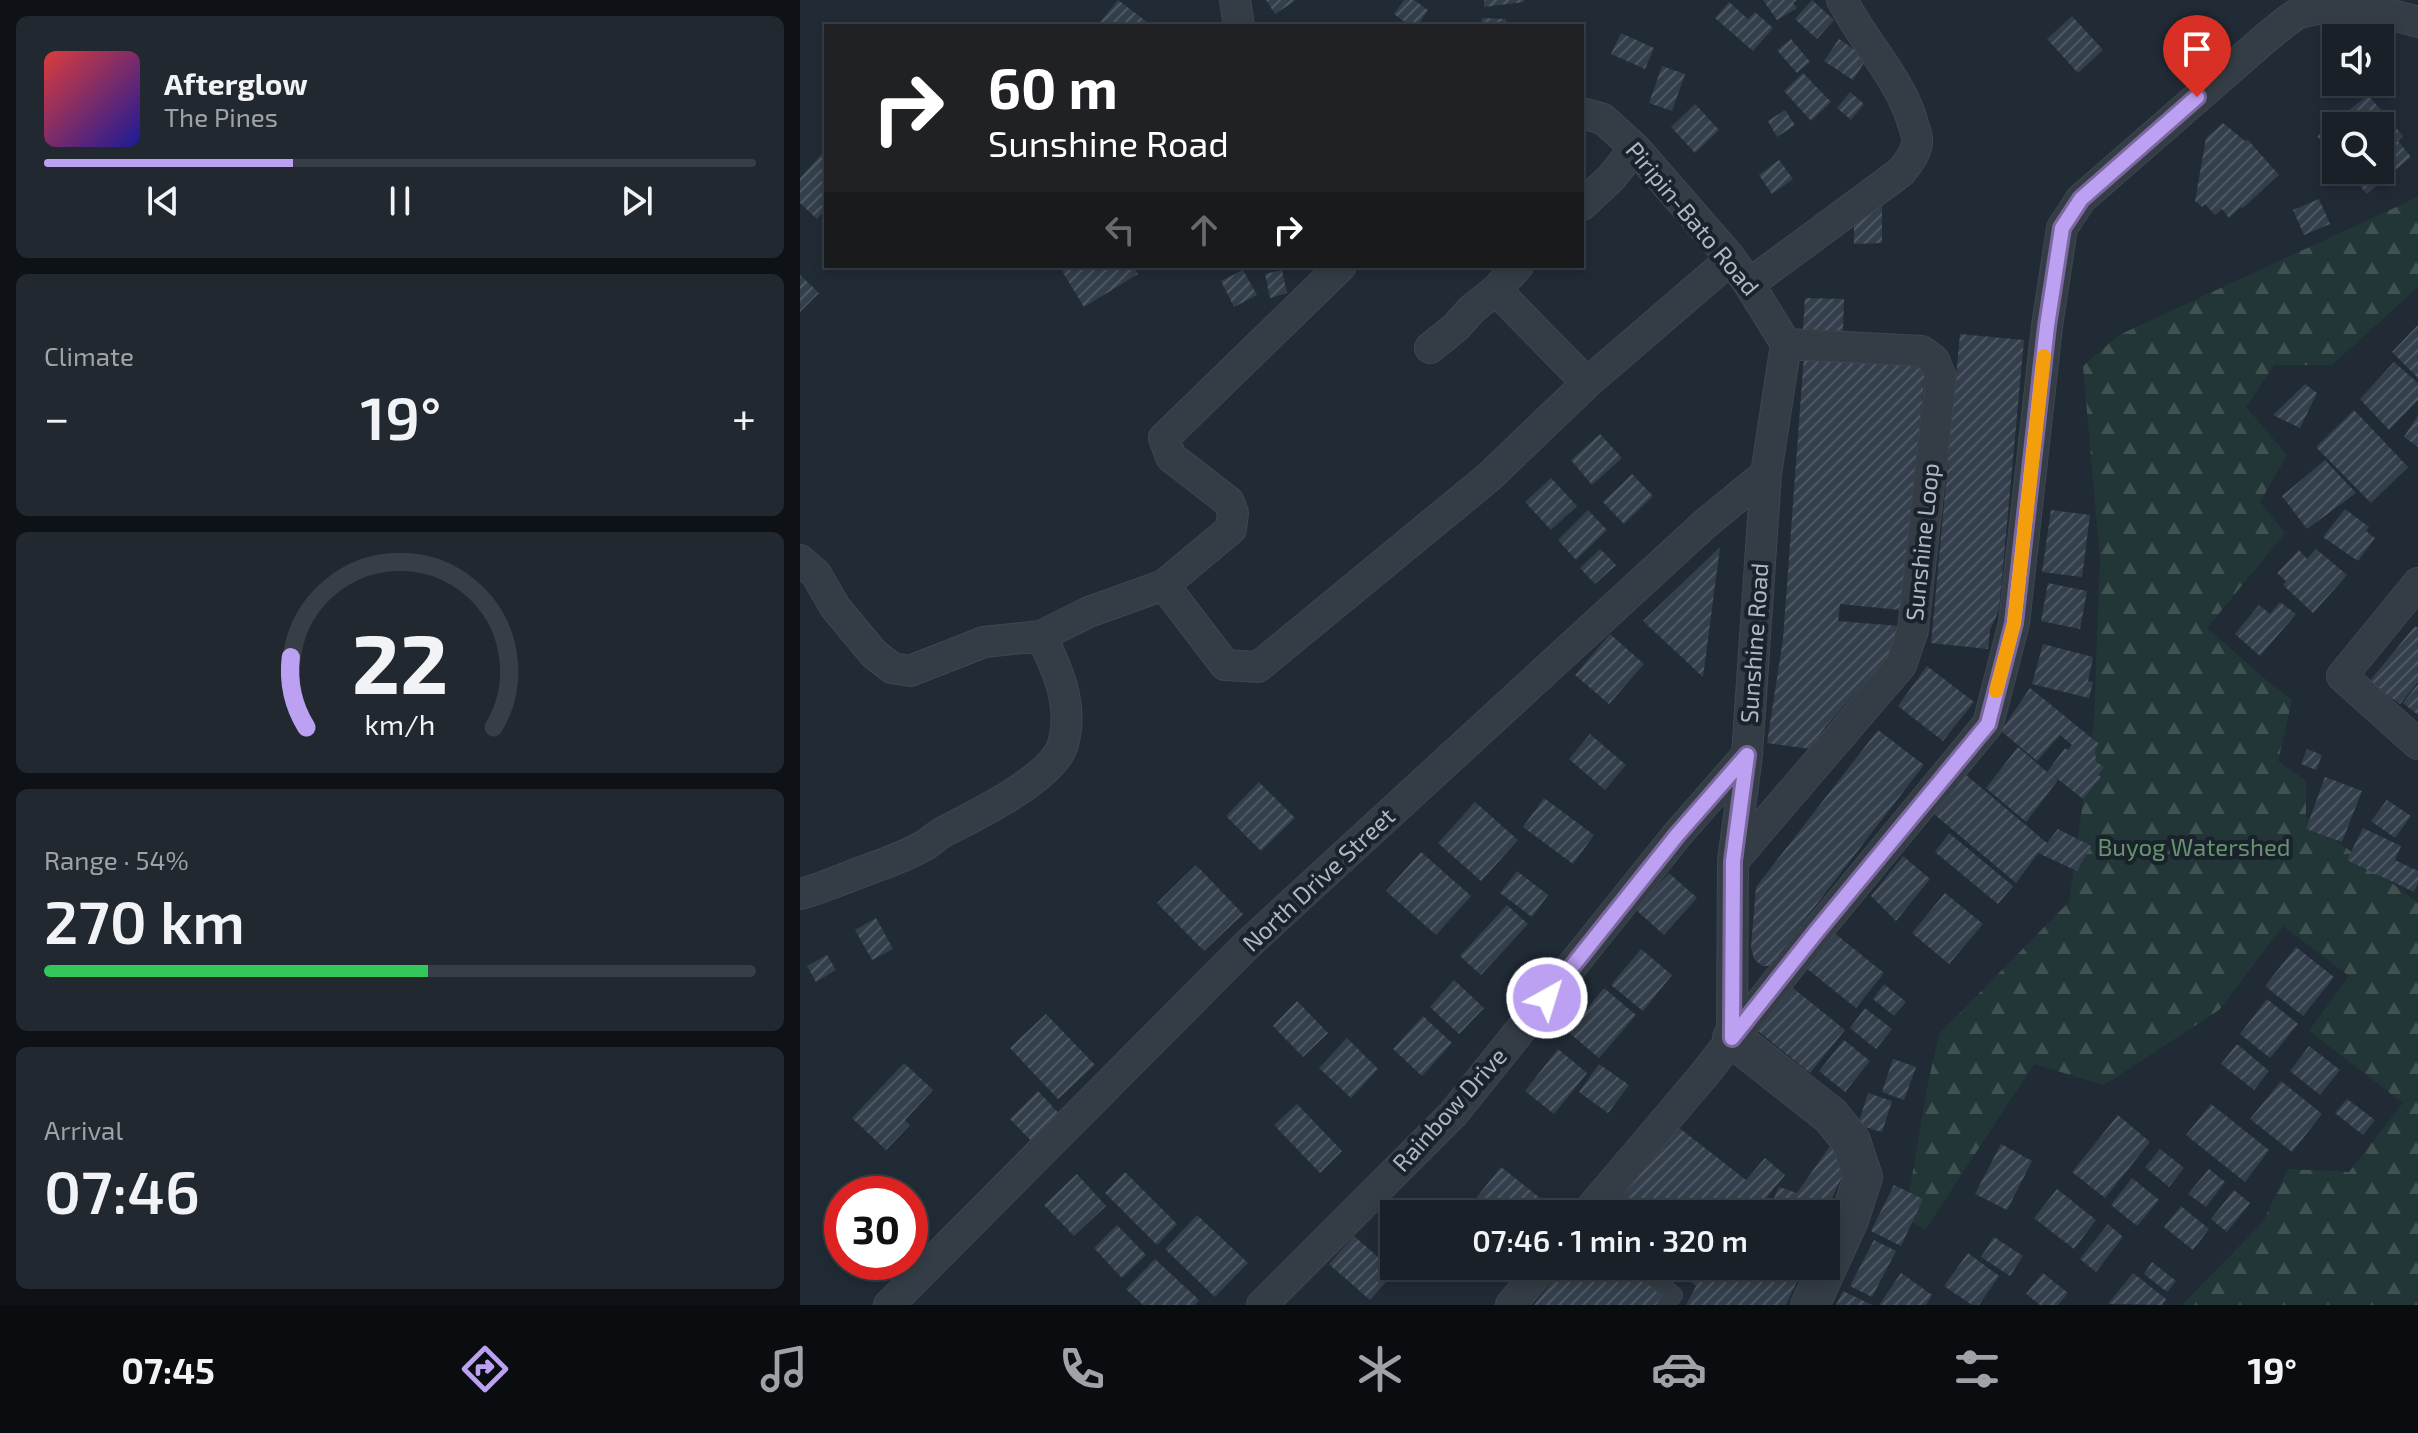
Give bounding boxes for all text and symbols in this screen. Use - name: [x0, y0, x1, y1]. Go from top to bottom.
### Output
- pin: [2163, 15, 2231, 97]
- map controls: [2322, 24, 2394, 184]
- button: sound: [2322, 24, 2394, 96]
- icon: arrive: [2175, 27, 2219, 71]
- text: 60 m: [988, 53, 1118, 120]
- icon: right: [856, 56, 960, 160]
- text: Afterglow: [164, 65, 308, 101]
- text: The Pines: [164, 101, 278, 132]
- button: search: [2322, 112, 2394, 184]
- text: Sunshine Road: [988, 121, 1229, 164]
- street label: Piripin-Bato Road: [1620, 135, 1766, 301]
- icon: previous: [141, 179, 185, 223]
- icon: pause: [378, 179, 422, 223]
- icon: next: [615, 179, 659, 223]
- icon: left: [1098, 208, 1142, 252]
- icon: ahead: [1182, 208, 1226, 252]
- icon: right: [1266, 208, 1310, 252]
- text: Climate: [44, 340, 134, 371]
- text: 19°: [360, 380, 441, 452]
- text: −: [44, 390, 70, 443]
- text: +: [732, 390, 756, 443]
- street label: Sunshine Loop: [1899, 461, 1944, 622]
- street label: Sunshine Road: [1733, 562, 1774, 724]
- text: 22: [352, 611, 448, 711]
- text: km/h: [365, 707, 435, 742]
- street label: North Drive Street: [1236, 801, 1400, 957]
- park label: Buyog Watershed: [2097, 832, 2291, 861]
- text: Range · 54%: [44, 844, 189, 875]
- text: 270 km: [44, 884, 245, 956]
- position arrow: [1505, 956, 1589, 1040]
- street label: Rainbow Drive: [1386, 1041, 1512, 1177]
- text: Arrival: [44, 1114, 123, 1145]
- text: 07:46: [44, 1154, 200, 1226]
- speed limit sign: 30: [824, 1176, 928, 1280]
- text: 07:46 · 1 min · 320 m: [1472, 1222, 1748, 1258]
- icon: directions: [457, 1341, 513, 1397]
- icon: music: [756, 1341, 812, 1397]
- icon: phone: [1054, 1341, 1110, 1397]
- icon: climate: [1352, 1341, 1408, 1397]
- icon: car: [1651, 1341, 1707, 1397]
- icon: filters: [1949, 1341, 2005, 1397]
- text: 07:45: [121, 1348, 215, 1391]
- text: 19°: [2248, 1348, 2297, 1391]

